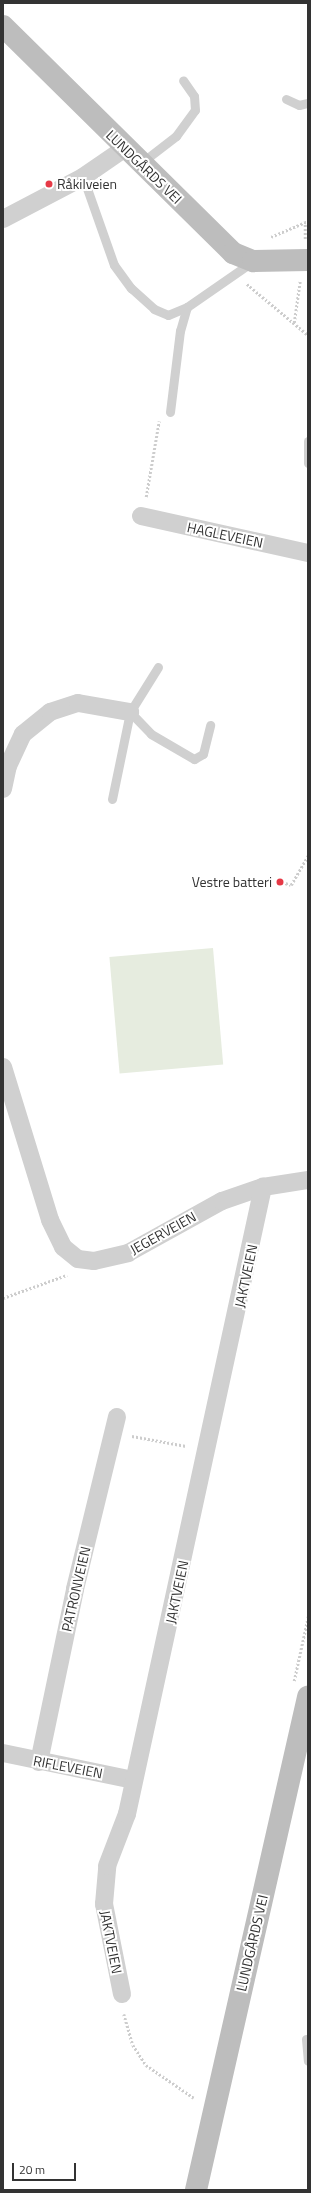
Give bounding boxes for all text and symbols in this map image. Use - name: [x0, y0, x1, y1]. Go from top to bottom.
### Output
- street label: LUNDGÅRDS VEI: [103, 127, 185, 207]
- place label: Råkilveien: [57, 176, 117, 192]
- marker: Råkilveien: [44, 179, 54, 189]
- street label: HAGLEVEIEN: [185, 519, 265, 551]
- place label: Vestre batteri: [192, 874, 272, 890]
- marker: Vestre batteri: [275, 877, 285, 887]
- street label: JEGERVEIEN: [127, 1208, 199, 1258]
- street label: JAKTVEIEN: [231, 1243, 261, 1309]
- street label: PATRONVEIEN: [58, 1545, 94, 1633]
- street label: JAKTVEIEN: [162, 1559, 192, 1625]
- street label: RIFLEVEIEN: [32, 1752, 104, 1782]
- street label: LUNDGÅRDS VEI: [233, 1893, 271, 1993]
- street label: JAKTVEIEN: [97, 1909, 125, 1975]
- scale bar: [14, 2155, 78, 2181]
- text: 20 m: [19, 2160, 45, 2179]

